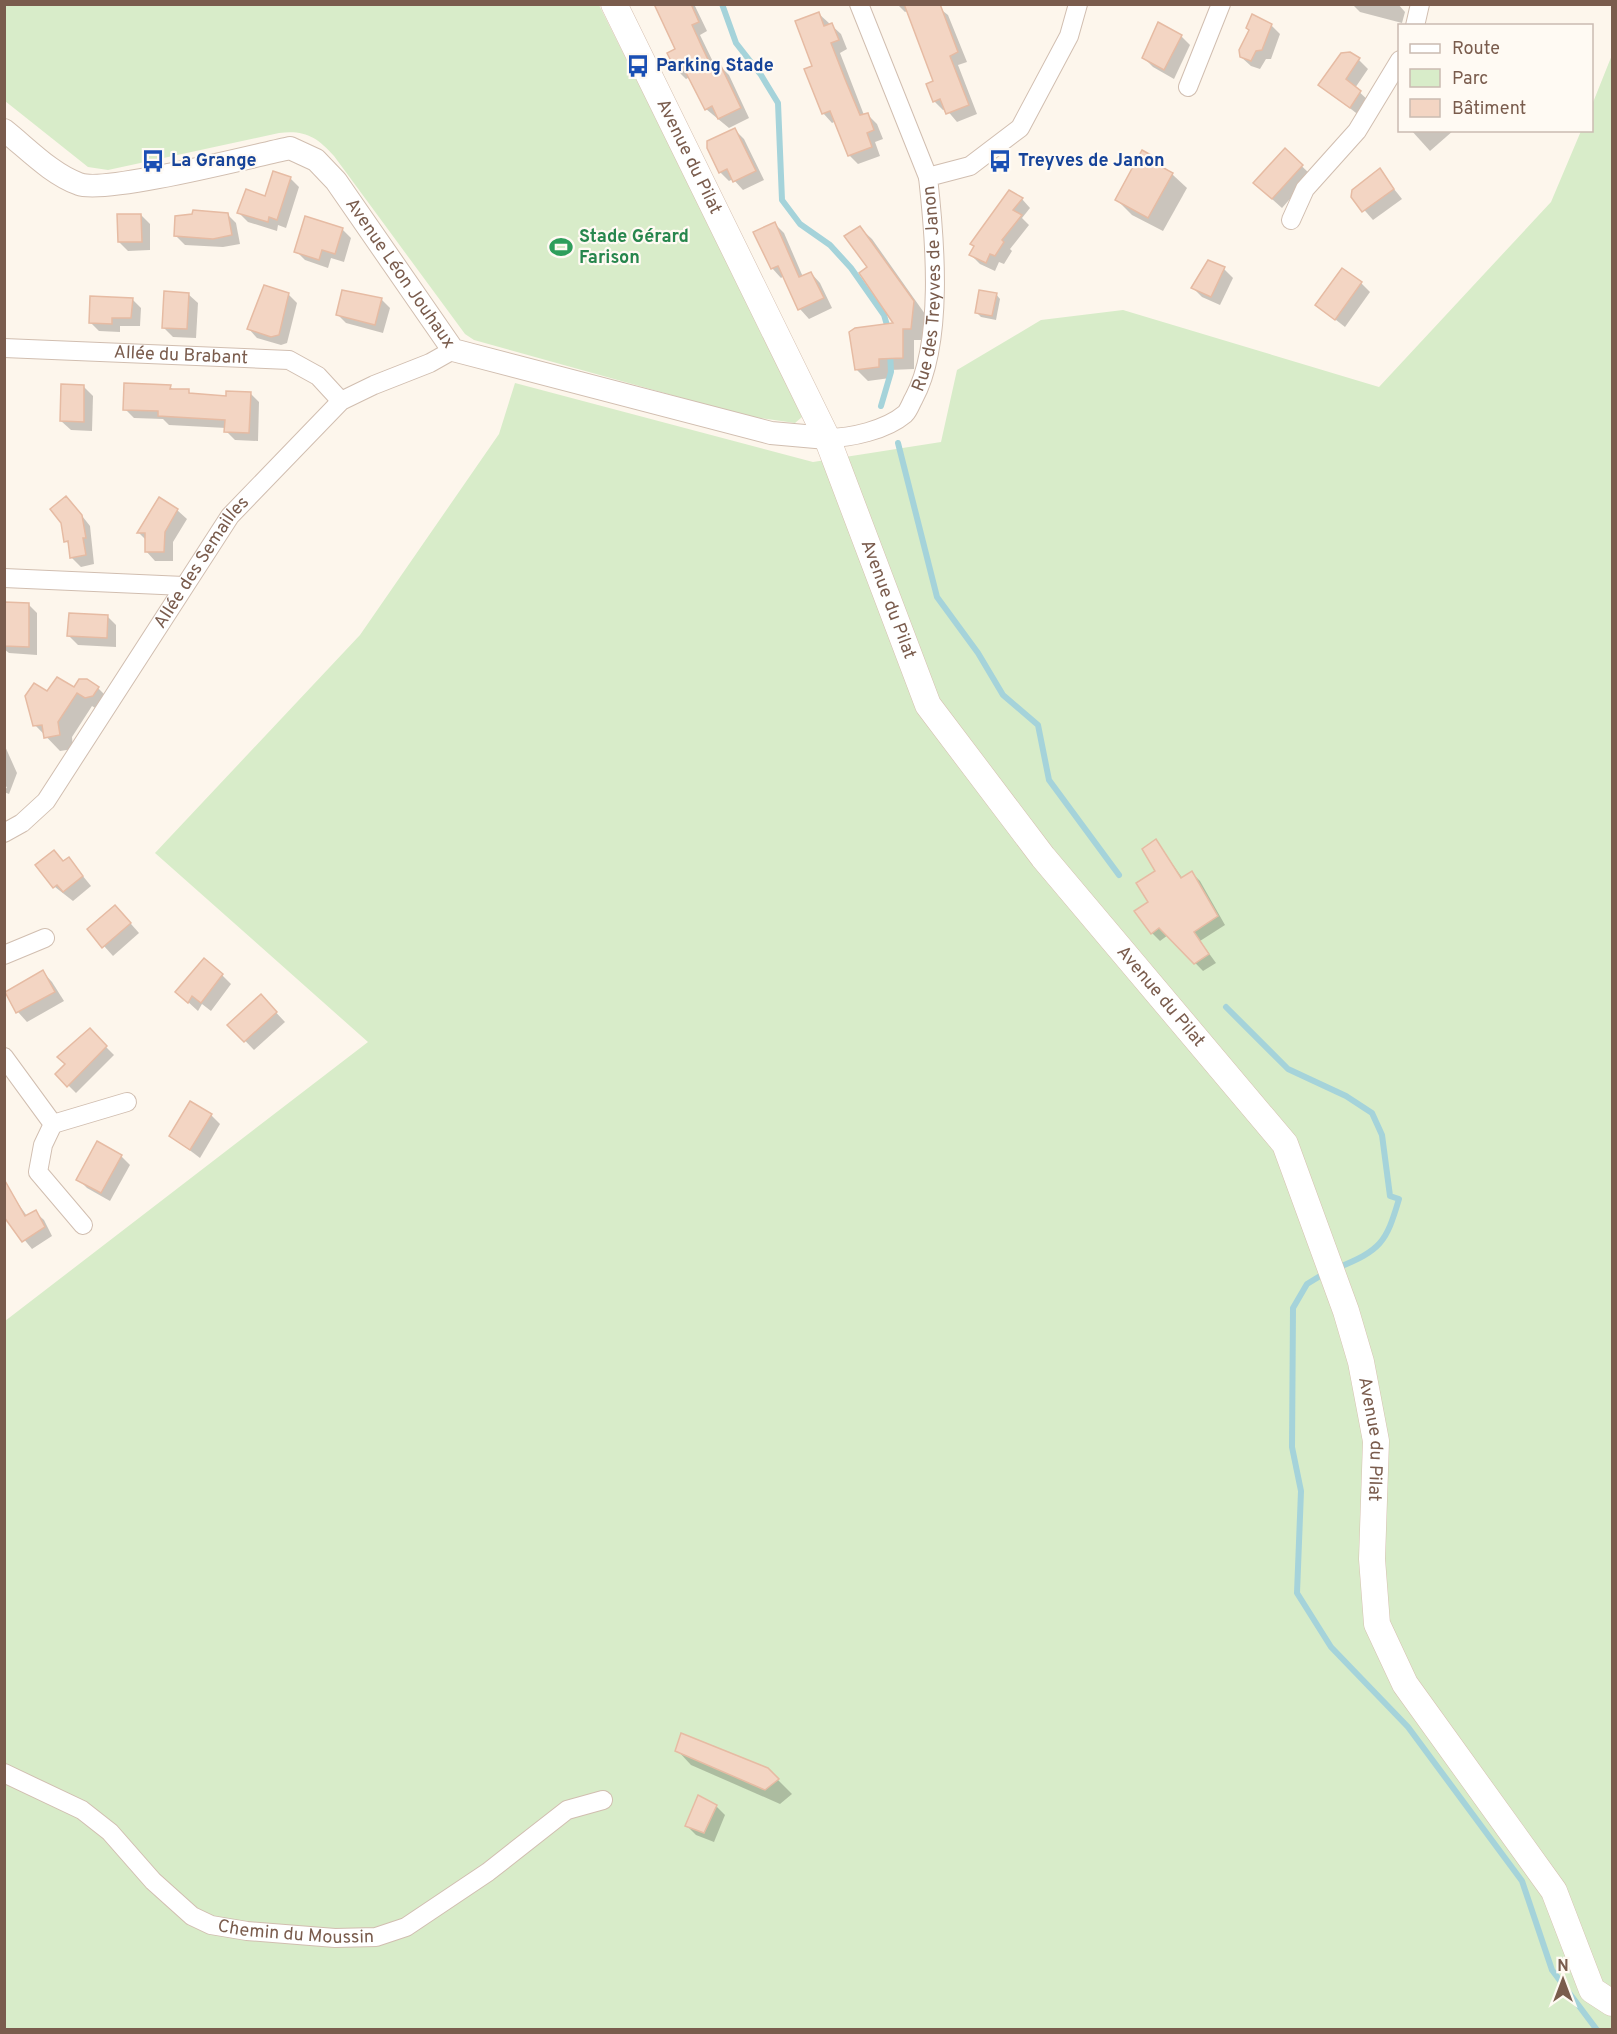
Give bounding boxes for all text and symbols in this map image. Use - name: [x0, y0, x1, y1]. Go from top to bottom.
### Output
- legend: [1398, 24, 1593, 132]
- text: Route: [1452, 38, 1500, 61]
- bus stop icon: Parking Stade: [625, 53, 651, 79]
- place label: Parking Stade: [656, 55, 774, 78]
- text: Parc: [1452, 68, 1488, 91]
- street label: Avenue du Pilat: [651, 95, 727, 218]
- text: Bâtiment: [1452, 98, 1526, 121]
- bus stop icon: La Grange: [140, 148, 166, 174]
- bus stop icon: Treyves de Janon: [987, 148, 1013, 174]
- place label: La Grange: [171, 150, 256, 173]
- place label: Treyves de Janon: [1018, 150, 1165, 173]
- street label: Rue des Treyves de Janon: [907, 184, 946, 395]
- street label: Avenue Léon Jouhaux: [340, 194, 460, 353]
- place label: Stade Gérard Farison: [579, 226, 689, 270]
- sports icon: Stade Gérard Farison: [548, 234, 574, 260]
- street label: Allée du Brabant: [113, 341, 249, 370]
- street label: Allée des Semailles: [149, 491, 254, 633]
- street label: Avenue du Pilat: [855, 537, 921, 662]
- street label: Avenue du Pilat: [1111, 941, 1210, 1052]
- street label: Avenue du Pilat: [1353, 1375, 1388, 1502]
- street label: Chemin du Moussin: [216, 1915, 374, 1950]
- north arrow: [1533, 1950, 1593, 2010]
- text: N: [1557, 1957, 1569, 1977]

